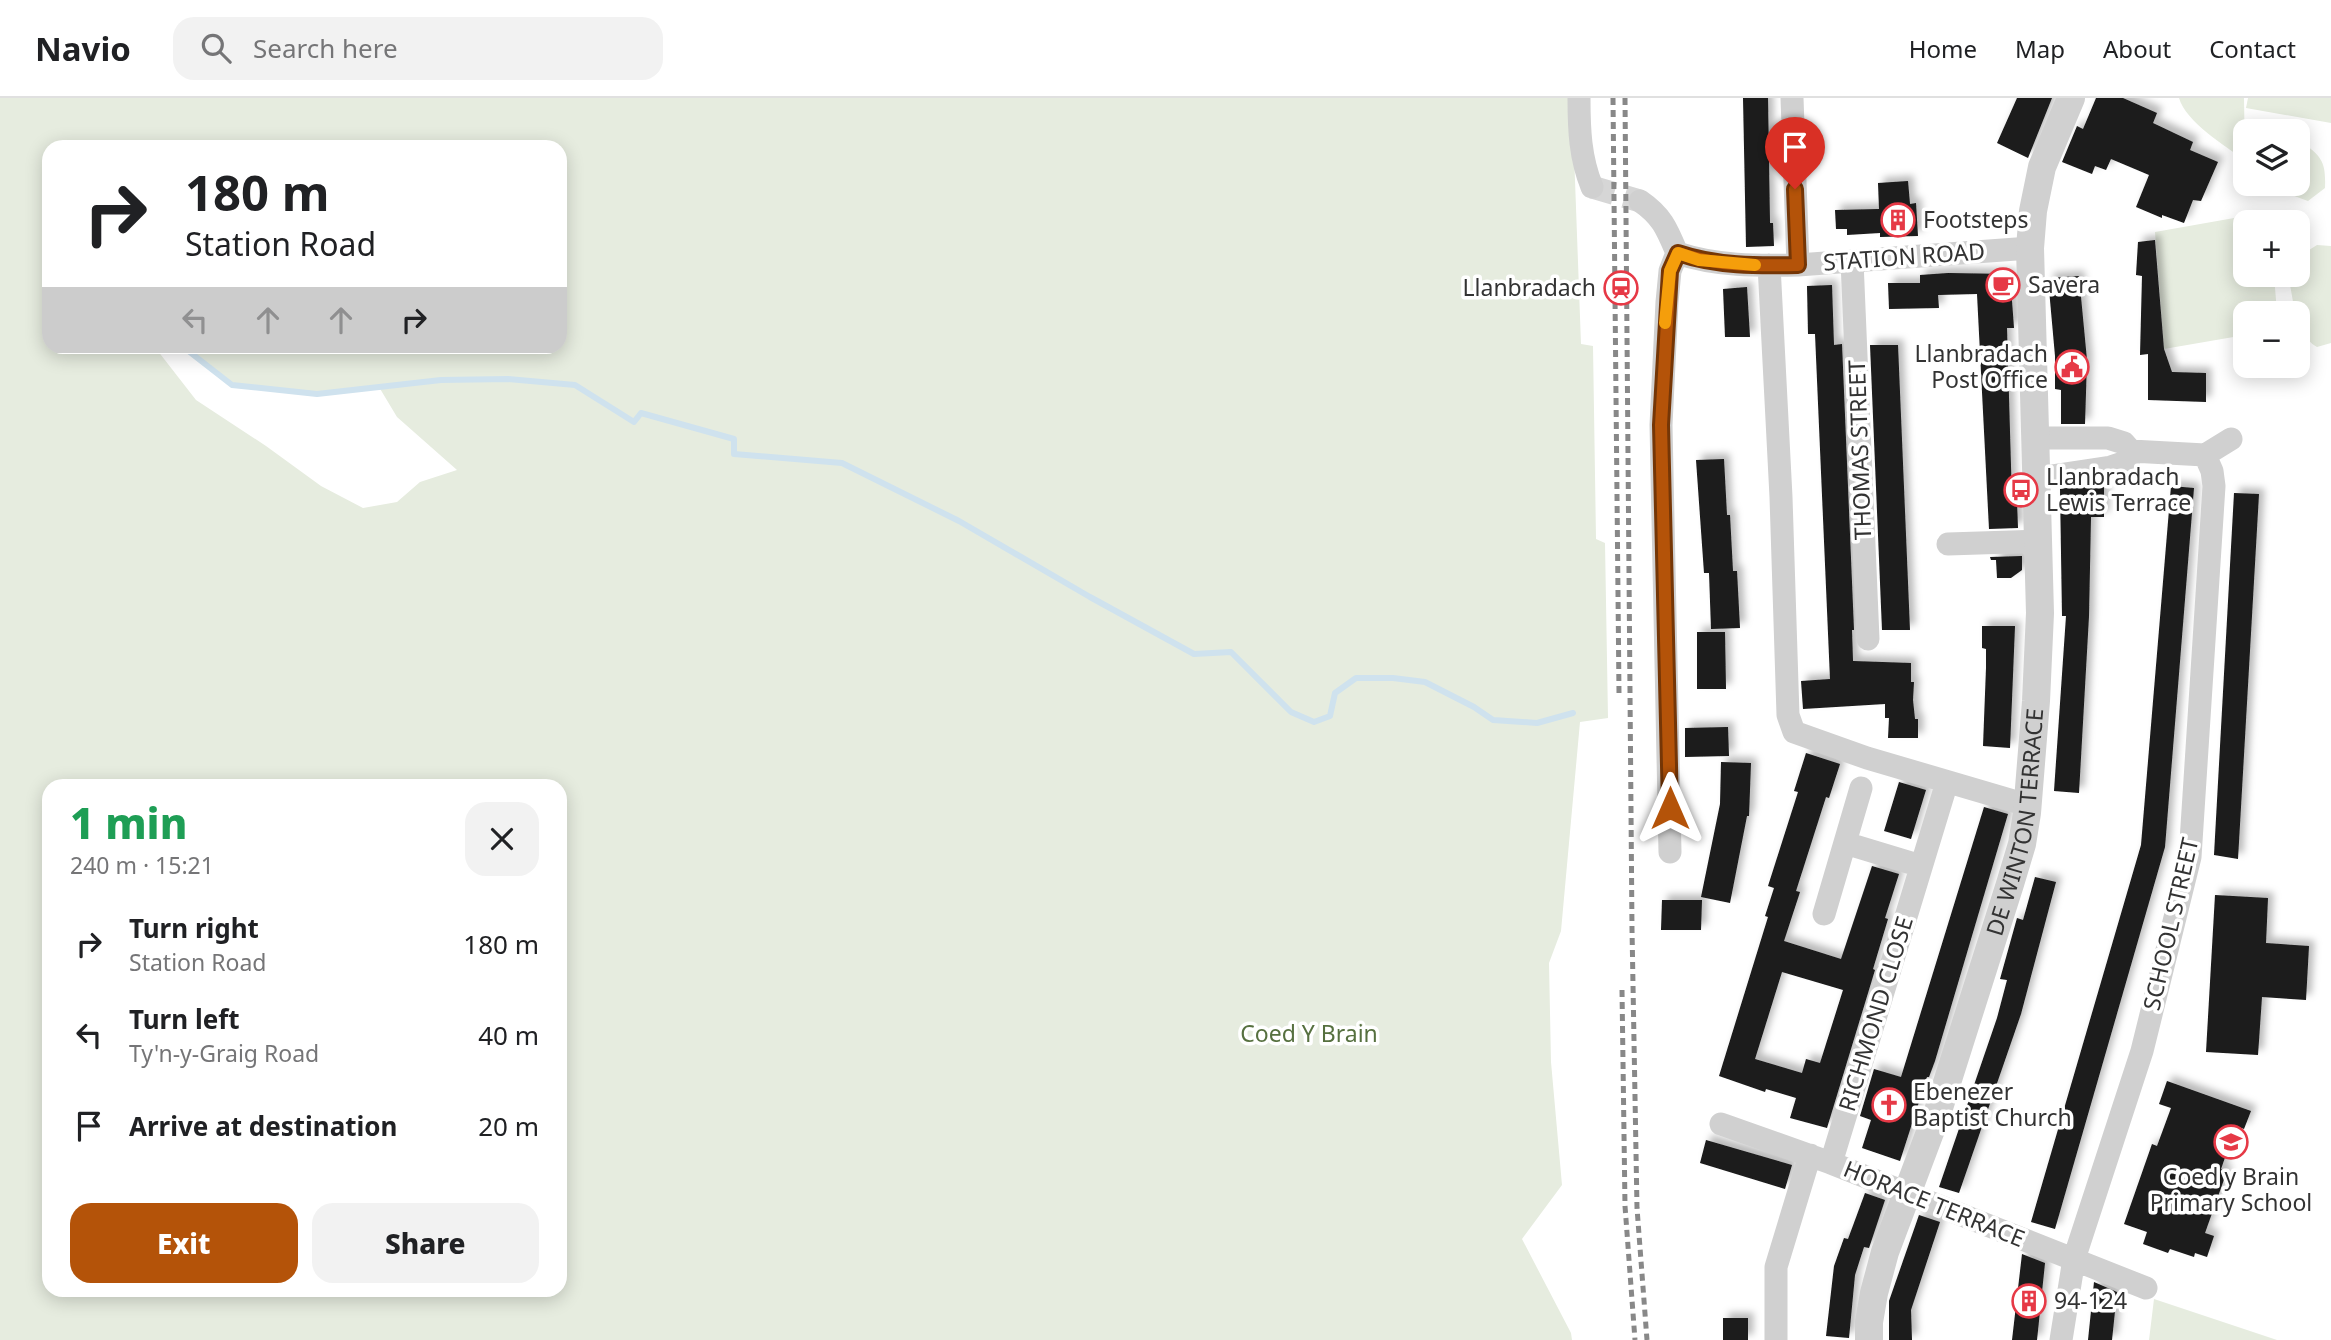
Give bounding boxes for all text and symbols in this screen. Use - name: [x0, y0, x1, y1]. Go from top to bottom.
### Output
- search box: [173, 17, 663, 80]
- text: Navio: [35, 26, 131, 71]
- icon: search: [197, 29, 235, 67]
- text: Search here: [253, 30, 398, 66]
- text: Home: [1909, 32, 1977, 65]
- text: Map: [2015, 32, 2065, 65]
- text: About: [2103, 32, 2171, 65]
- text: Contact: [2209, 32, 2296, 65]
- pin: [1765, 117, 1825, 189]
- map controls: [2233, 119, 2310, 378]
- button: layers: [2233, 119, 2310, 196]
- icon: arrive: [1776, 128, 1814, 166]
- text: 180 m: [185, 159, 330, 225]
- icon: right: [70, 168, 161, 259]
- building icon: Footsteps: [1879, 201, 1917, 239]
- place label: Footsteps: [1923, 203, 2029, 235]
- button: +: [2233, 210, 2310, 287]
- text: Station Road: [185, 222, 376, 265]
- street label: STATION ROAD: [1822, 234, 1986, 278]
- cafe icon: Savera: [1984, 266, 2022, 304]
- place label: Savera: [2028, 268, 2100, 300]
- station icon: Llanbradach: [1602, 269, 1640, 307]
- place label: Llanbradach: [1463, 271, 1596, 303]
- icon: left: [176, 301, 214, 339]
- icon: ahead: [249, 301, 287, 339]
- icon: ahead: [322, 301, 360, 339]
- icon: right: [395, 301, 433, 339]
- button: −: [2233, 301, 2310, 378]
- place label: Llanbradach Post Office: [1915, 337, 2048, 395]
- public building icon: Llanbradach Post Office: [2053, 348, 2091, 386]
- street label: THOMAS STREET: [1840, 359, 1878, 541]
- place label: Llanbradach Lewis Terrace: [2046, 460, 2191, 518]
- bus stop icon: Llanbradach Lewis Terrace: [2002, 471, 2040, 509]
- street label: DE WINTON TERRACE: [1978, 707, 2050, 940]
- position arrow: [1633, 771, 1707, 845]
- text: 1 min: [70, 794, 187, 851]
- button: close: [465, 802, 539, 876]
- street label: SCHOOL STREET: [2135, 834, 2205, 1013]
- text: 240 m · 15:21: [70, 849, 214, 881]
- text: Turn right: [129, 910, 259, 946]
- street label: RICHMOND CLOSE: [1830, 912, 1920, 1115]
- icon: right: [70, 925, 108, 963]
- text: 180 m: [463, 926, 539, 962]
- text: Station Road: [129, 946, 266, 978]
- text: Turn left: [129, 1001, 240, 1037]
- icon: left: [70, 1016, 108, 1054]
- text: 40 m: [478, 1017, 539, 1053]
- park label: Coed Y Brain: [1240, 1017, 1378, 1049]
- text: Ty'n-y-Graig Road: [129, 1037, 319, 1069]
- place label: Ebenezer Baptist Church: [1913, 1075, 2072, 1133]
- church icon: Ebenezer Baptist Church: [1870, 1086, 1908, 1124]
- icon: arrive: [70, 1107, 108, 1145]
- text: Arrive at destination: [129, 1108, 398, 1144]
- text: 20 m: [478, 1108, 539, 1144]
- school or university icon: Coed y Brain Primary School: [2212, 1123, 2250, 1161]
- street label: HORACE TERRACE: [1839, 1152, 2030, 1254]
- place label: Coed y Brain Primary School: [2150, 1160, 2312, 1218]
- button: Exit: [70, 1203, 298, 1283]
- button: Share: [312, 1203, 539, 1283]
- building icon: 94-124: [2010, 1282, 2048, 1320]
- place label: 94-124: [2054, 1284, 2127, 1316]

